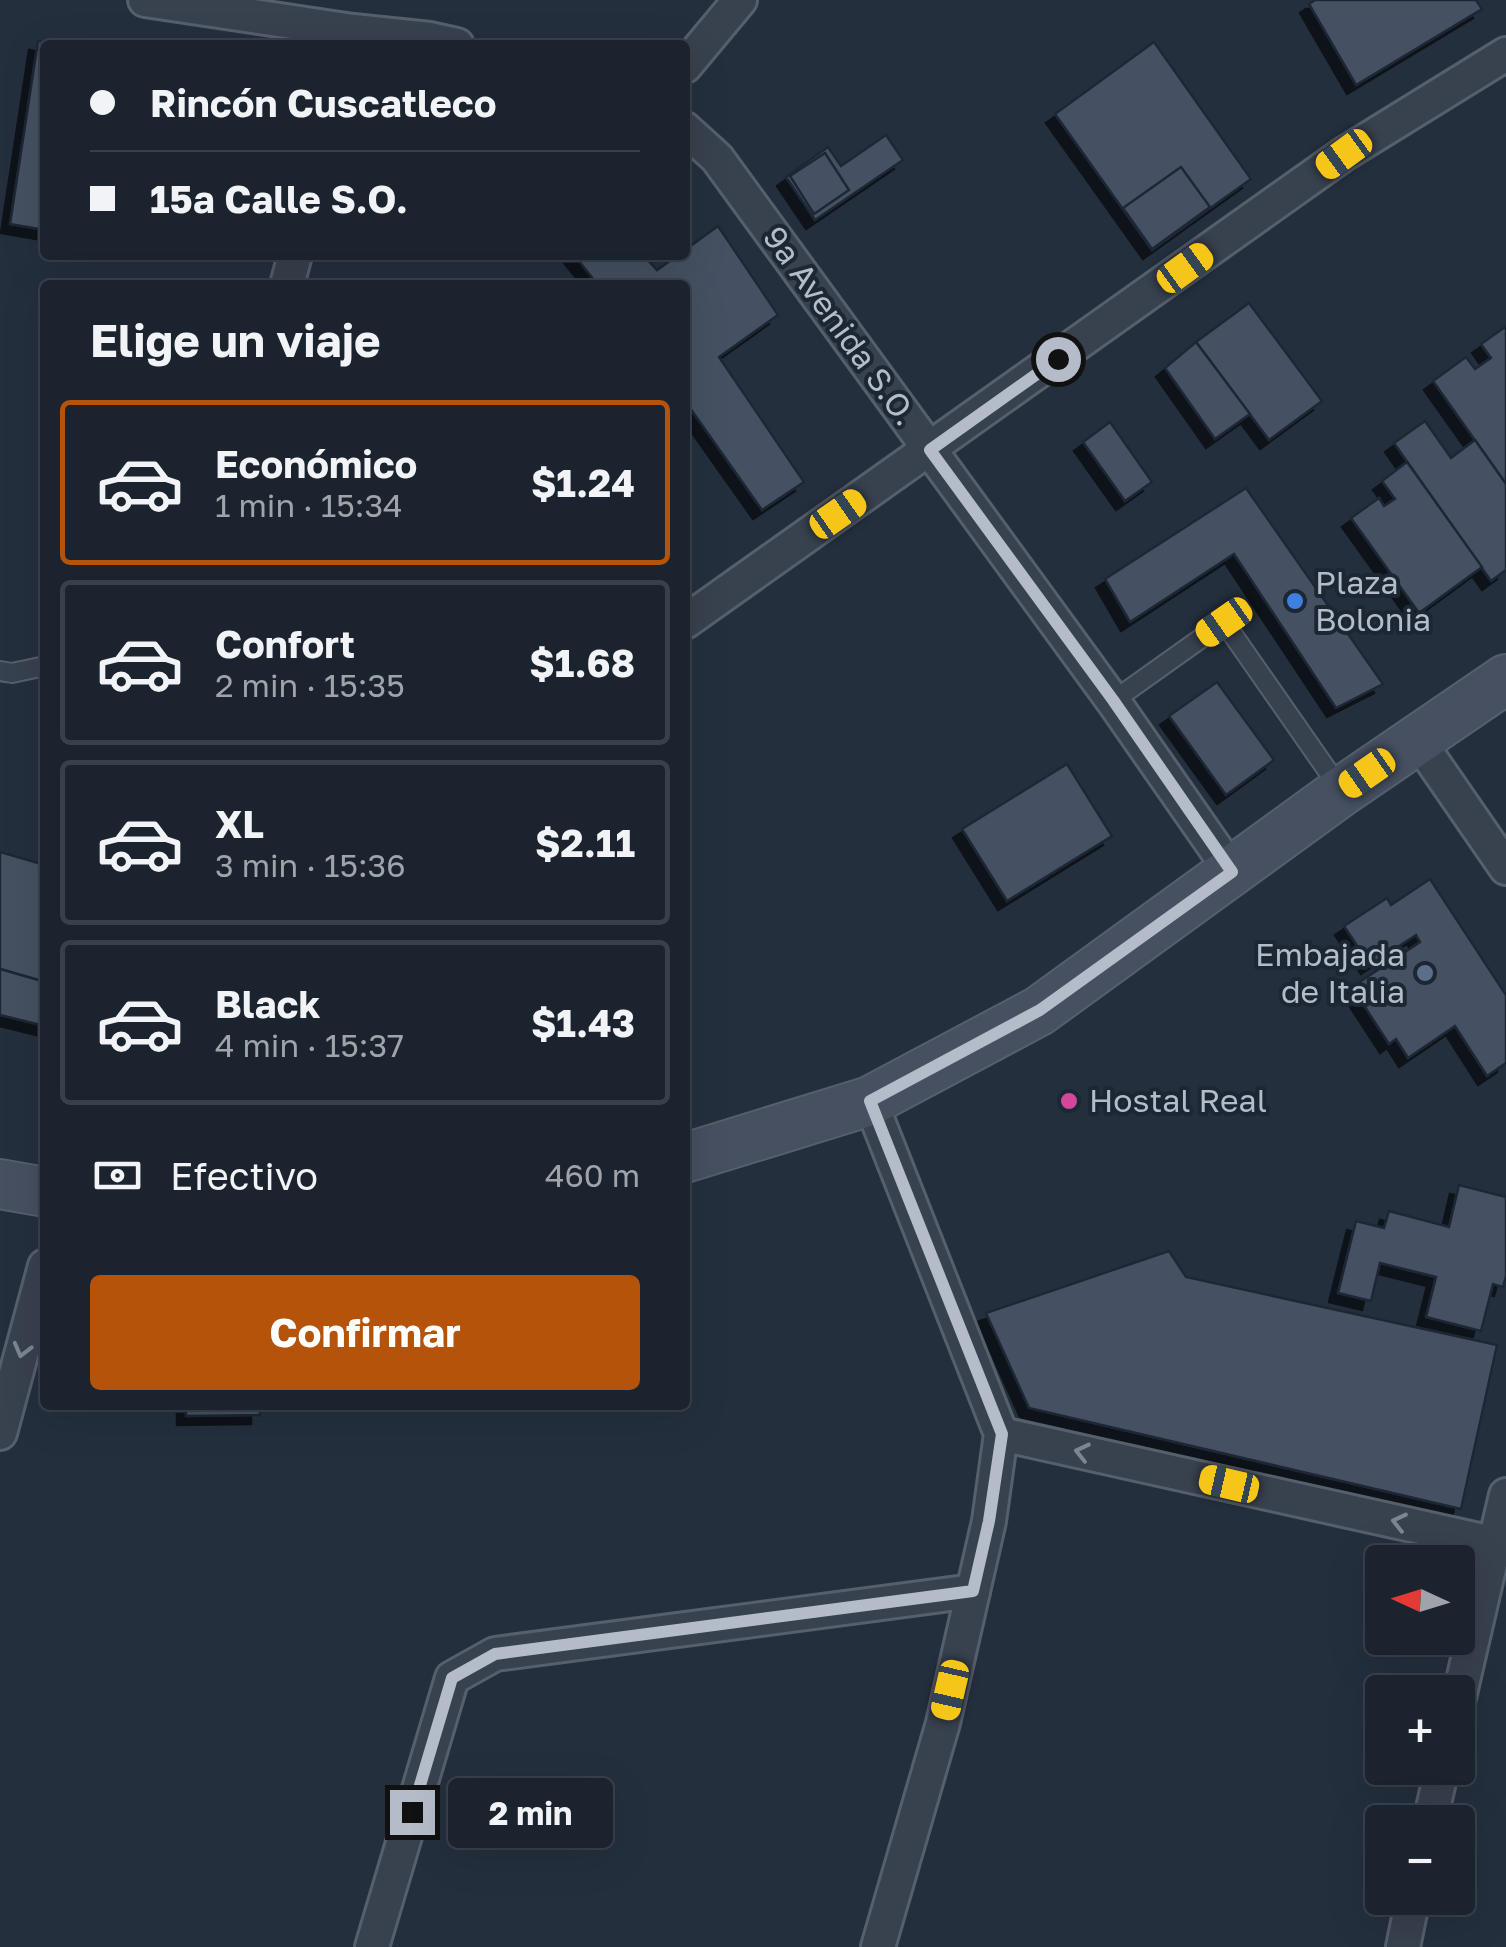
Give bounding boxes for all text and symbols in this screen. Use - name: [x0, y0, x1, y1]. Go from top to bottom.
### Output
- text: Rincón Cuscatleco: [150, 80, 497, 125]
- car: [1311, 124, 1377, 184]
- text: 15a Calle S.O.: [150, 176, 408, 221]
- street label: 9a Avenida S.O.: [756, 219, 926, 432]
- car: [1152, 238, 1218, 298]
- text: Elige un viaje: [90, 313, 381, 367]
- route start: [1036, 337, 1081, 382]
- icon: car: [95, 438, 185, 528]
- text: Económico: [215, 441, 417, 486]
- text: $1.24: [531, 460, 635, 505]
- car: [805, 485, 871, 543]
- text: 1 min · 15:34: [215, 486, 403, 524]
- place label: Plaza Bolonia: [1315, 563, 1431, 638]
- marker: Plaza Bolonia: [1284, 590, 1306, 612]
- car: [1191, 593, 1257, 651]
- icon: car: [95, 618, 185, 708]
- text: Confort: [215, 621, 355, 666]
- text: $1.68: [529, 640, 635, 685]
- text: 2 min · 15:35: [215, 666, 405, 704]
- car: [1334, 744, 1400, 802]
- icon: car: [95, 798, 185, 888]
- text: XL: [215, 801, 264, 846]
- text: $2.11: [535, 820, 635, 865]
- text: 3 min · 15:36: [215, 846, 406, 884]
- place label: Embajada de Italia: [1255, 935, 1405, 1010]
- marker: Embajada de Italia: [1414, 962, 1436, 984]
- icon: car: [95, 978, 185, 1068]
- text: Black: [215, 981, 320, 1026]
- text: $1.43: [531, 1000, 635, 1045]
- text: 4 min · 15:37: [215, 1026, 404, 1064]
- place label: Hostal Real: [1089, 1081, 1267, 1119]
- marker: Hostal Real: [1058, 1090, 1080, 1112]
- icon: cash: [90, 1148, 145, 1203]
- text: Efectivo: [170, 1153, 318, 1198]
- text: 460 m: [545, 1156, 640, 1194]
- button: Confirmar: [90, 1275, 640, 1390]
- one-way arrow: [13, 1340, 34, 1358]
- one-way arrow: [1074, 1442, 1091, 1463]
- car: [1196, 1463, 1262, 1505]
- one-way arrow: [1391, 1513, 1408, 1534]
- north arrow: [1365, 1545, 1475, 1655]
- map controls: [1365, 1545, 1475, 1915]
- car: [929, 1657, 971, 1723]
- button: +: [1365, 1675, 1475, 1785]
- callout: 2 min: [447, 1777, 612, 1847]
- route end: [390, 1790, 435, 1835]
- text: 2 min: [489, 1794, 572, 1832]
- button: −: [1365, 1805, 1475, 1915]

